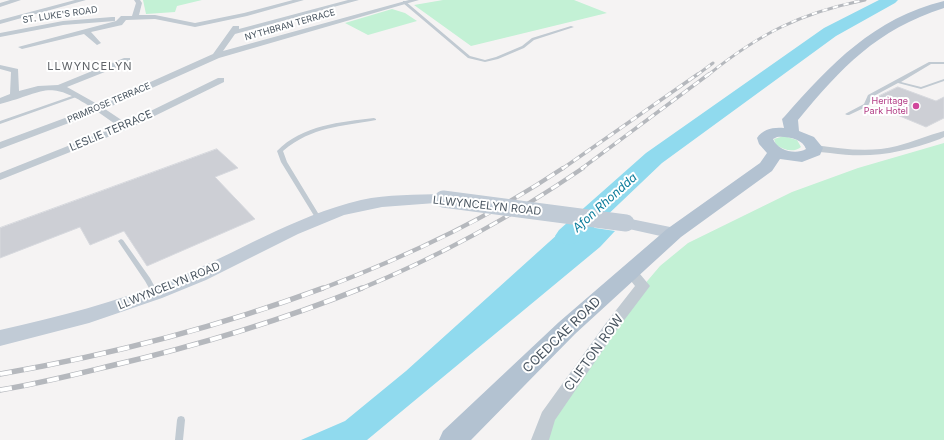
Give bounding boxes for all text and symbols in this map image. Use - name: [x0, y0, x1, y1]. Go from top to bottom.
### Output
- street label: ST. LUKE'S ROAD: [22, 4, 98, 26]
- street label: NYTHBRAN TERRACE: [244, 7, 336, 43]
- district label: LLWYNCELYN: [47, 60, 133, 74]
- street label: PRIMROSE TERRACE: [66, 81, 152, 125]
- place label: Heritage Park Hotel: [864, 96, 908, 117]
- marker: Heritage Park Hotel: [911, 101, 921, 111]
- street label: LESLIE TERRACE: [68, 108, 154, 154]
- water label: Afon Rhondda: [570, 170, 640, 236]
- street label: LLWYNCELYN ROAD: [432, 194, 542, 218]
- street label: LLWYNCELYN ROAD: [116, 259, 222, 313]
- street label: COEDCAE ROAD: [520, 294, 604, 376]
- street label: CLIFTON ROW: [561, 312, 627, 394]

